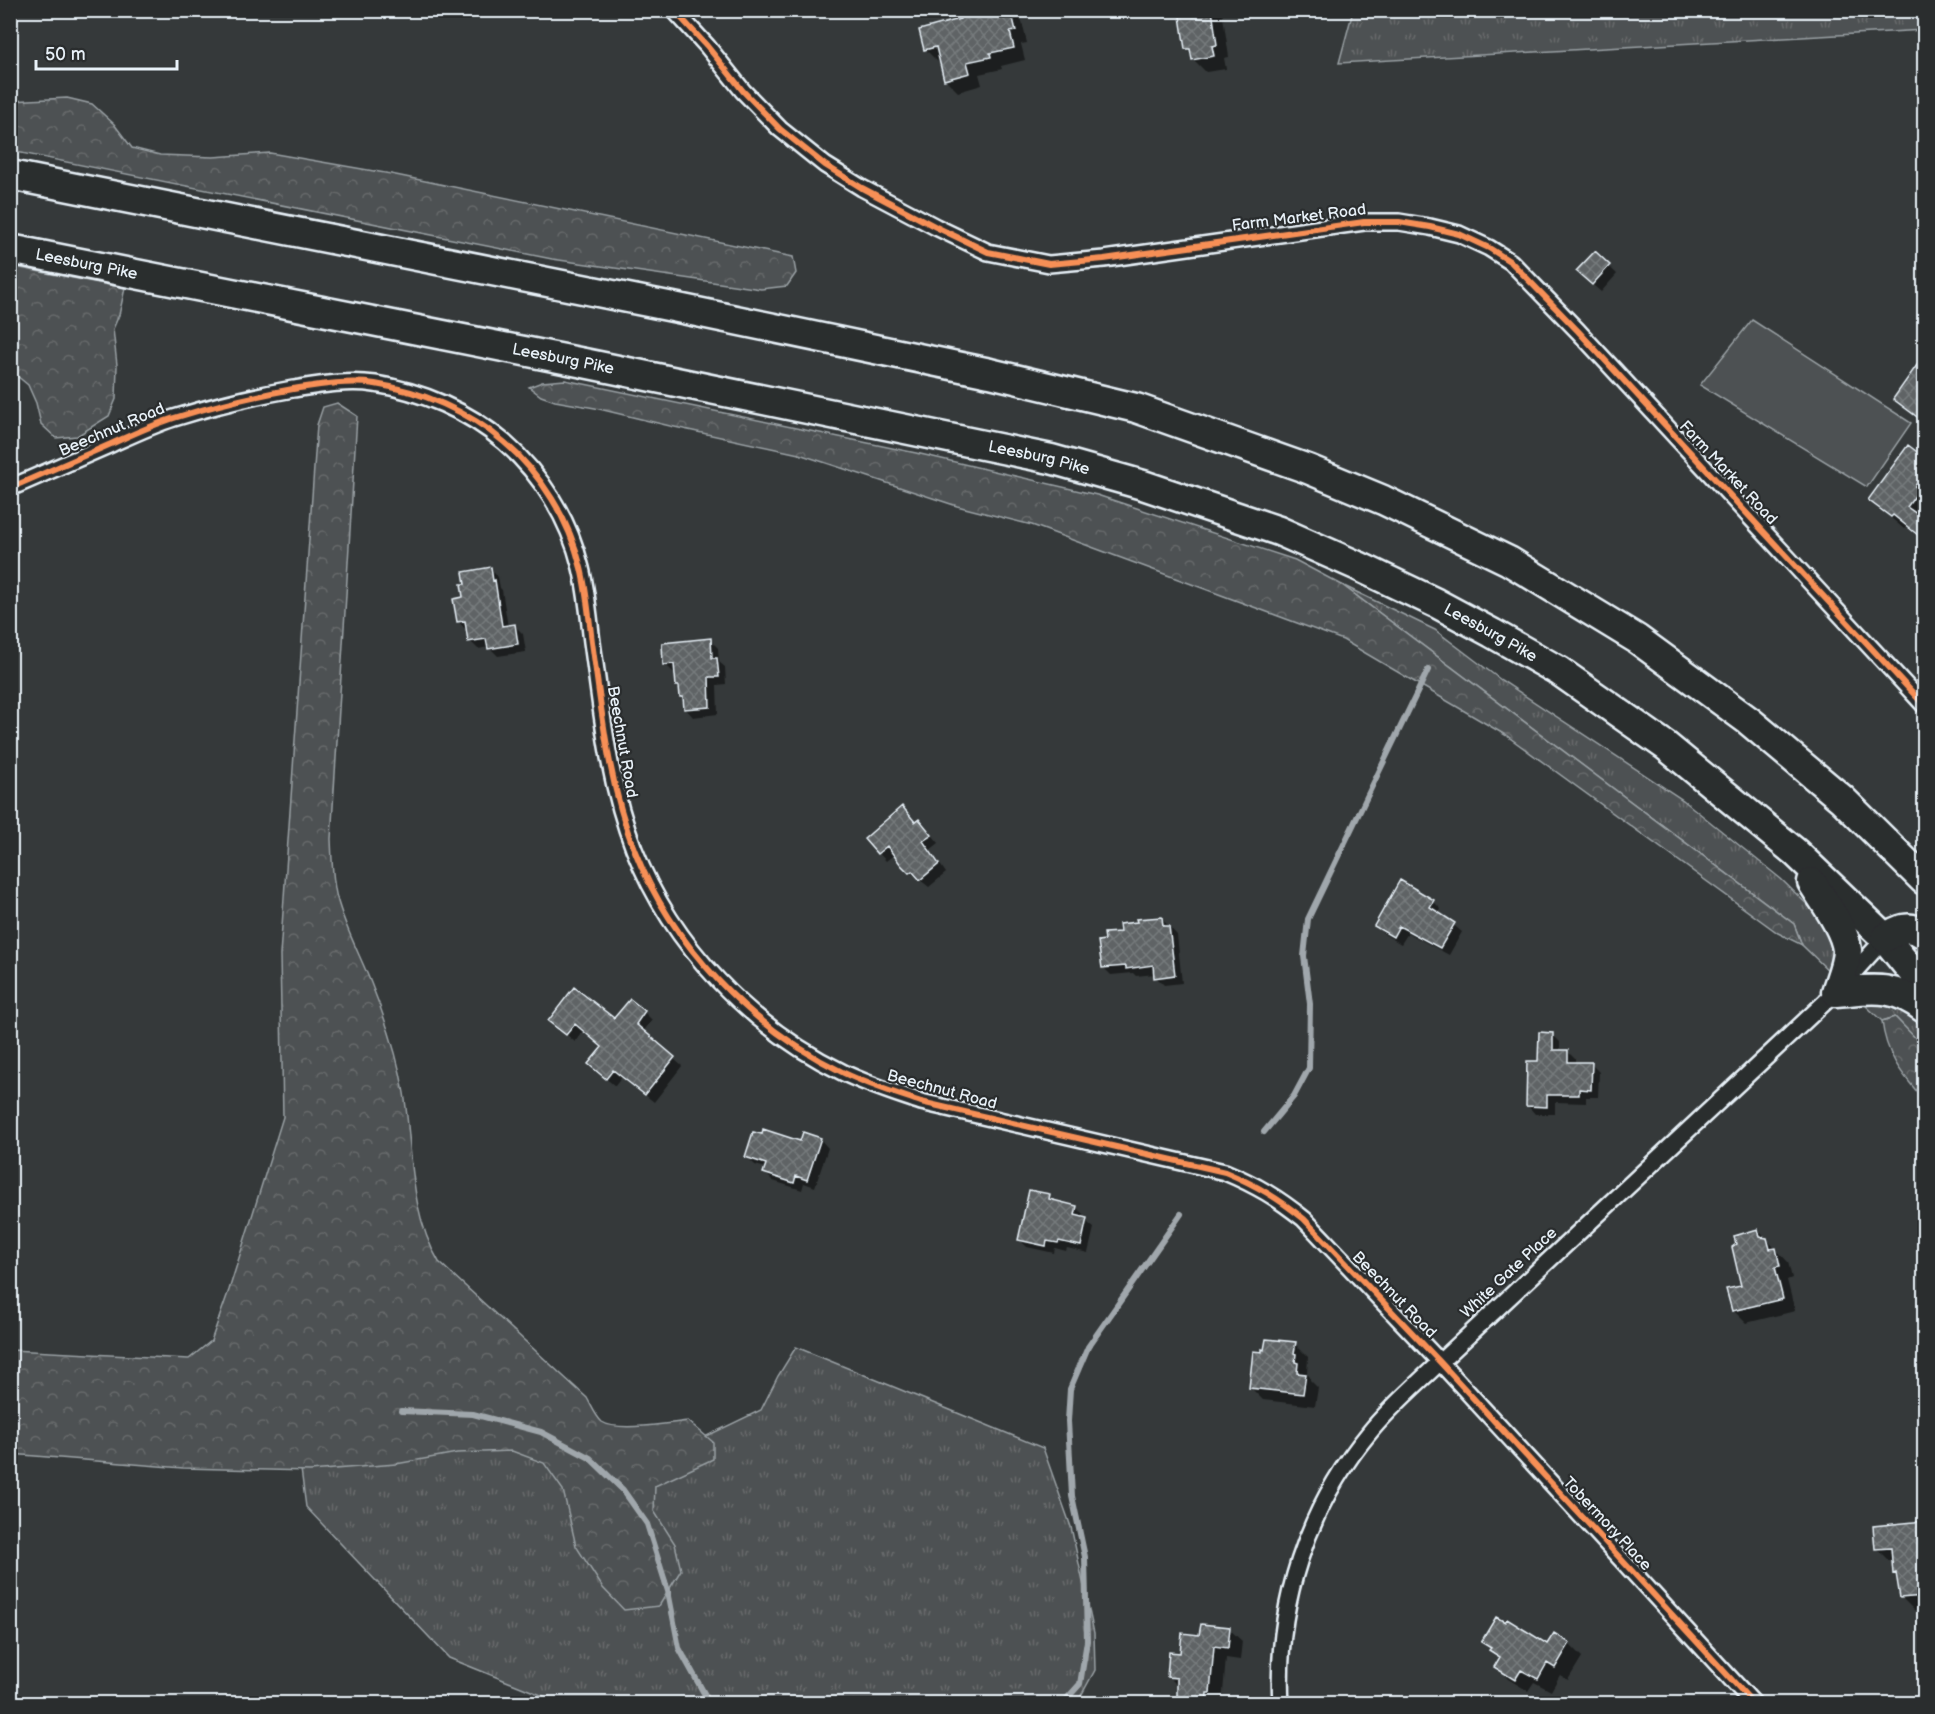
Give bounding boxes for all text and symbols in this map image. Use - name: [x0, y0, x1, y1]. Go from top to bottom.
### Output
- scale bar: [36, 33, 177, 71]
- text: 50 m: [45, 44, 86, 65]
- street label: Farm Market Road: [1231, 200, 1367, 236]
- street label: Leesburg Pike: [34, 245, 140, 284]
- street label: Leesburg Pike: [511, 339, 616, 379]
- street label: Beechnut Road: [56, 399, 168, 461]
- street label: Farm Market Road: [1675, 417, 1781, 529]
- street label: Leesburg Pike: [987, 437, 1092, 479]
- street label: Leesburg Pike: [1441, 600, 1541, 666]
- street label: Beechnut Road: [603, 685, 641, 799]
- street label: Beechnut Road: [885, 1066, 999, 1114]
- street label: White Gate Place: [1457, 1223, 1561, 1322]
- street label: Beechnut Road: [1348, 1248, 1440, 1342]
- street label: Tobermory Place: [1559, 1473, 1656, 1575]

